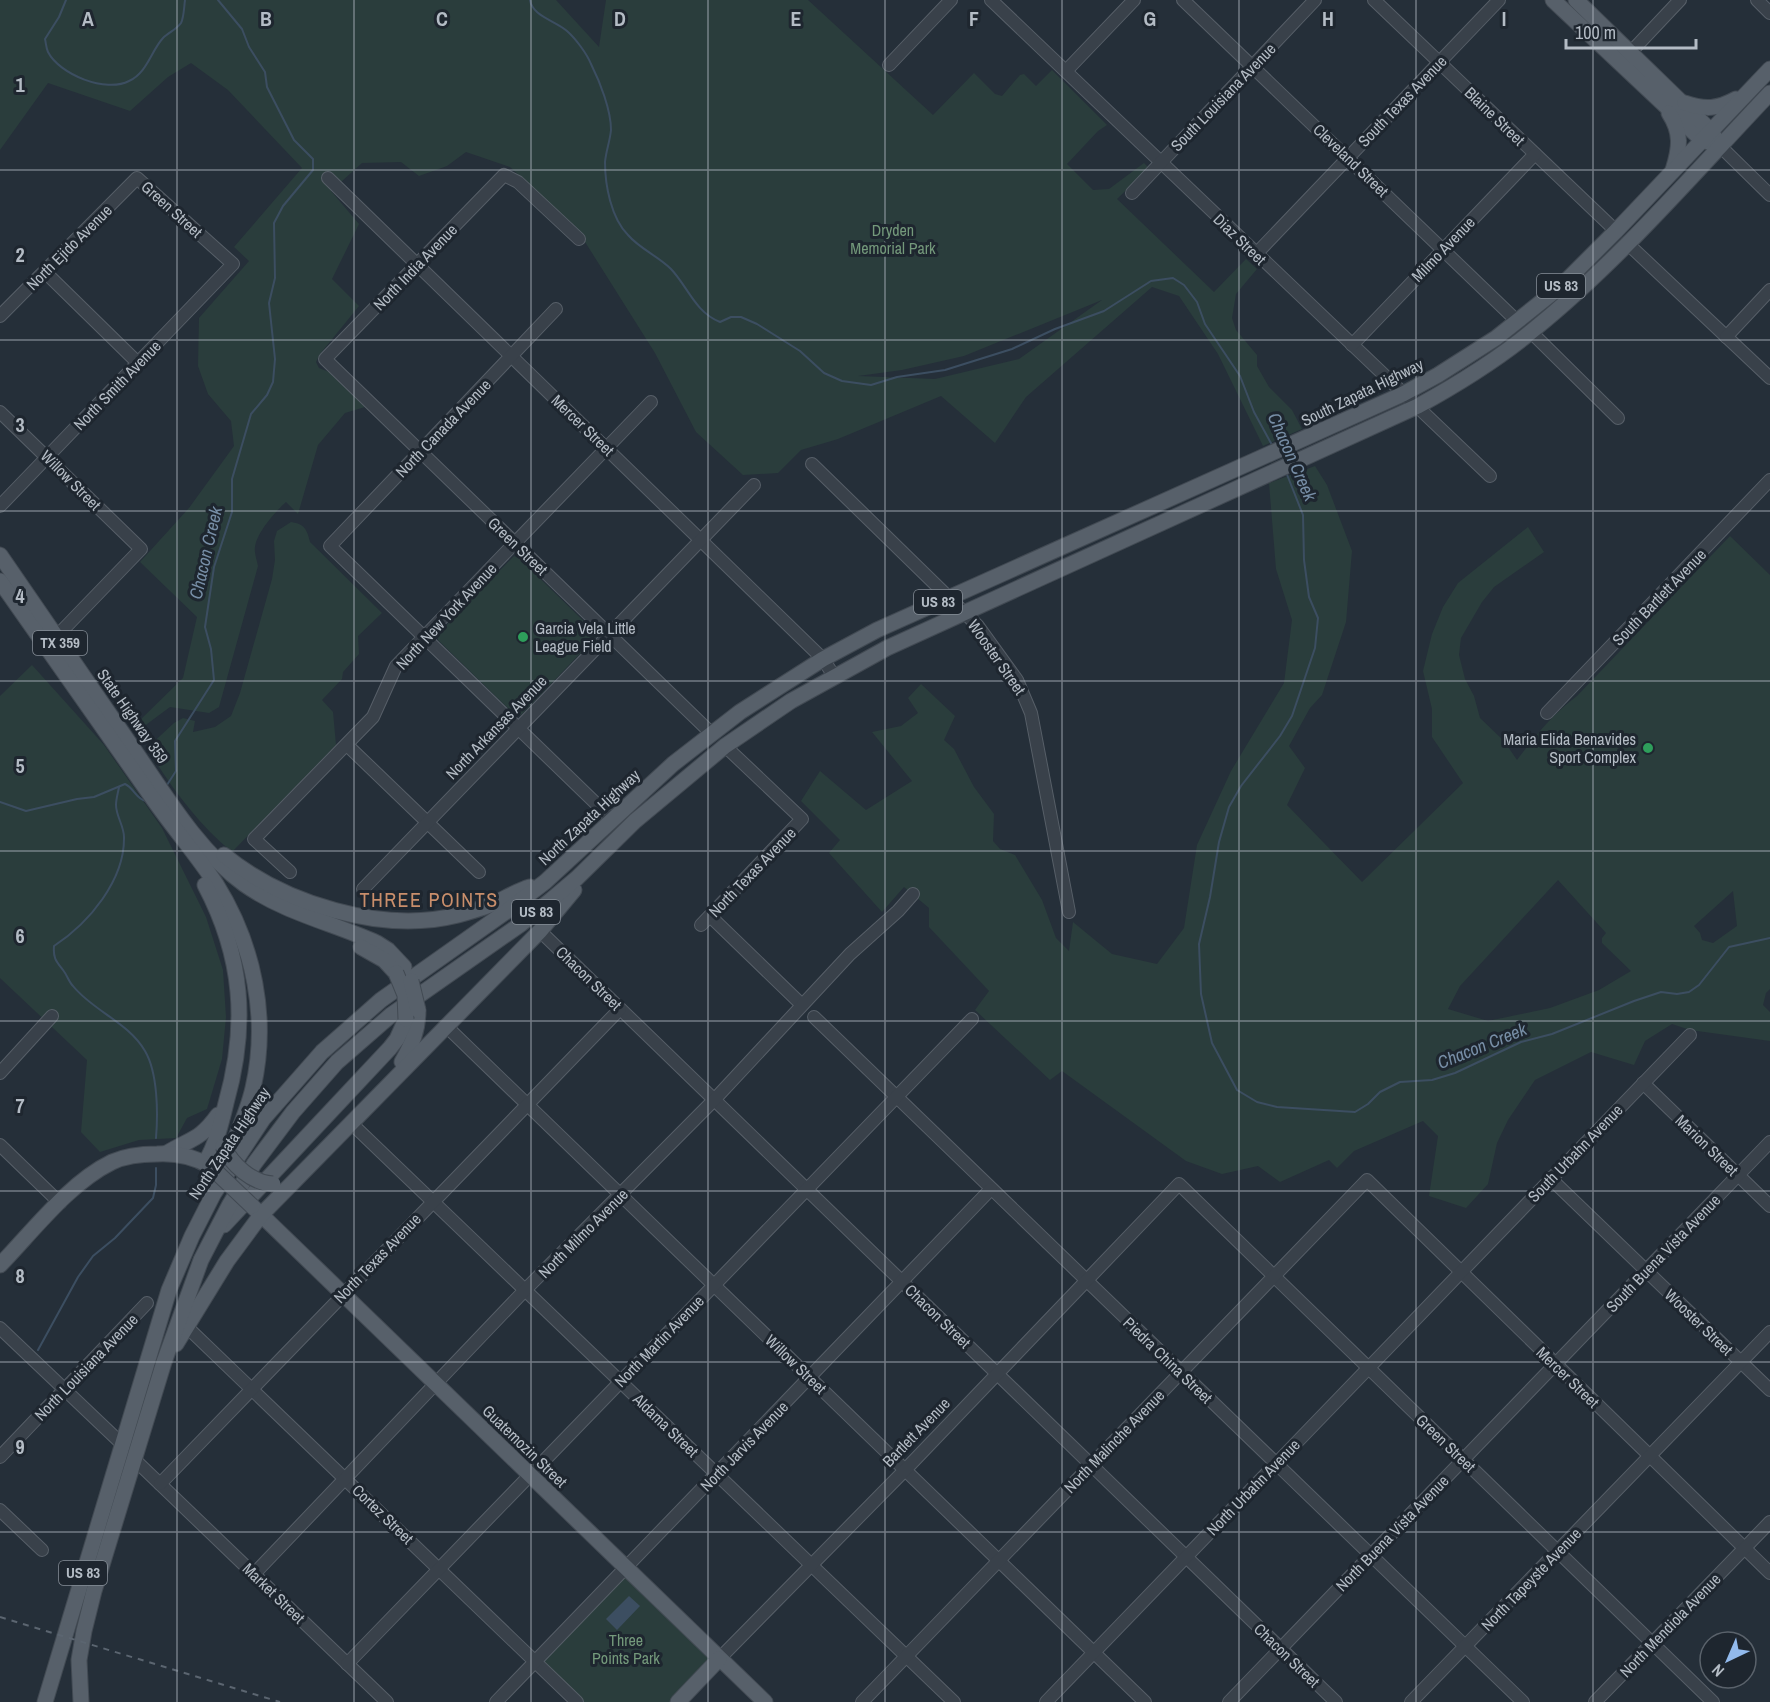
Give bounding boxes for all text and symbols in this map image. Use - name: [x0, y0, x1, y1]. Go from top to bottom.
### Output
- text: A: [82, 5, 94, 32]
- text: B: [260, 5, 272, 32]
- text: C: [436, 5, 448, 32]
- text: D: [614, 5, 626, 32]
- text: E: [791, 5, 802, 32]
- text: F: [969, 5, 979, 32]
- text: G: [1144, 5, 1156, 32]
- text: H: [1322, 5, 1334, 32]
- text: I: [1502, 5, 1506, 32]
- scale bar: [1566, 12, 1696, 50]
- text: 100 m: [1575, 20, 1616, 45]
- street label: South Louisiana Avenue: [1165, 38, 1281, 156]
- street label: South Texas Avenue: [1353, 50, 1451, 152]
- text: 1: [15, 71, 25, 98]
- street label: Blaine Street: [1460, 82, 1530, 151]
- street label: Cleveland Street: [1308, 118, 1394, 202]
- street label: Green Street: [137, 176, 208, 243]
- street label: North Ejido Avenue: [21, 199, 117, 295]
- street label: Diaz Street: [1209, 208, 1271, 270]
- street label: Milmo Avenue: [1406, 212, 1480, 286]
- street label: North India Avenue: [368, 219, 462, 315]
- park label: Dryden Memorial Park: [850, 219, 936, 259]
- text: 2: [15, 241, 25, 268]
- road number: US 83: [1537, 274, 1585, 298]
- street label: North Smith Avenue: [68, 335, 166, 435]
- street label: South Zapata Highway: [1297, 353, 1427, 431]
- street label: North Canada Avenue: [390, 374, 496, 482]
- street label: Mercer Street: [547, 389, 619, 461]
- water label: Chacon Creek: [1262, 409, 1323, 506]
- text: 3: [15, 411, 25, 438]
- street label: Willow Street: [36, 445, 106, 515]
- water label: Chacon Creek: [183, 504, 228, 602]
- street label: Green Street: [483, 512, 553, 580]
- street label: South Bartlett Avenue: [1607, 544, 1711, 650]
- street label: North New York Avenue: [391, 558, 501, 674]
- text: 4: [15, 582, 25, 609]
- road number: US 83: [914, 590, 962, 614]
- street label: Wooster Street: [963, 615, 1031, 699]
- place label: Garcia Vela Little League Field: [535, 617, 636, 657]
- marker: Garcia Vela Little League Field: [516, 630, 530, 644]
- road number: TX 359: [33, 631, 87, 655]
- street label: State Highway 359: [92, 664, 174, 768]
- street label: North Arkansas Avenue: [441, 670, 551, 784]
- place label: Maria Elida Benavides Sport Complex: [1503, 728, 1636, 768]
- marker: Maria Elida Benavides Sport Complex: [1641, 741, 1655, 755]
- text: 5: [15, 752, 25, 779]
- street label: North Zapata Highway: [533, 764, 645, 870]
- street label: North Texas Avenue: [703, 822, 801, 922]
- district label: THREE POINTS: [359, 886, 499, 913]
- road number: US 83: [512, 900, 560, 924]
- text: 6: [15, 922, 25, 949]
- street label: Chacon Street: [551, 941, 627, 1015]
- water label: Chacon Creek: [1433, 1016, 1531, 1075]
- street label: North Zapata Highway: [183, 1082, 275, 1204]
- text: 7: [15, 1092, 25, 1119]
- street label: South Urbahn Avenue: [1523, 1099, 1627, 1207]
- street label: Marion Street: [1671, 1109, 1743, 1181]
- street label: North Milmo Avenue: [533, 1183, 633, 1283]
- street label: South Buena Vista Avenue: [1601, 1189, 1725, 1317]
- street label: North Texas Avenue: [328, 1208, 426, 1308]
- text: 8: [15, 1262, 25, 1289]
- street label: Chacon Street: [900, 1279, 976, 1353]
- street label: Wooster Street: [1660, 1284, 1738, 1360]
- street label: North Martin Avenue: [609, 1290, 709, 1392]
- street label: North Louisiana Avenue: [29, 1309, 143, 1425]
- street label: Piedra China Street: [1119, 1312, 1218, 1408]
- street label: Willow Street: [761, 1329, 832, 1399]
- street label: Mercer Street: [1532, 1341, 1604, 1413]
- street label: North Malinche Avenue: [1059, 1384, 1169, 1498]
- street label: Aldama Street: [628, 1388, 704, 1462]
- street label: Bartlett Avenue: [877, 1392, 955, 1472]
- street label: North Jarvis Avenue: [695, 1396, 793, 1496]
- street label: Guatemozin Street: [478, 1400, 572, 1492]
- street label: Green Street: [1411, 1409, 1481, 1477]
- text: 9: [15, 1433, 25, 1460]
- street label: North Urbahn Avenue: [1201, 1434, 1305, 1540]
- street label: North Buena Vista Avenue: [1331, 1470, 1453, 1596]
- street label: Cortez Street: [348, 1479, 419, 1549]
- street label: North Tapeyste Avenue: [1476, 1523, 1586, 1635]
- street label: Market Street: [238, 1558, 310, 1629]
- road number: US 83: [59, 1561, 107, 1585]
- street label: North Mendiola Avenue: [1615, 1569, 1725, 1681]
- street label: Chacon Street: [1249, 1618, 1325, 1692]
- park label: Three Points Park: [592, 1629, 660, 1669]
- north arrow: [1698, 1630, 1758, 1690]

